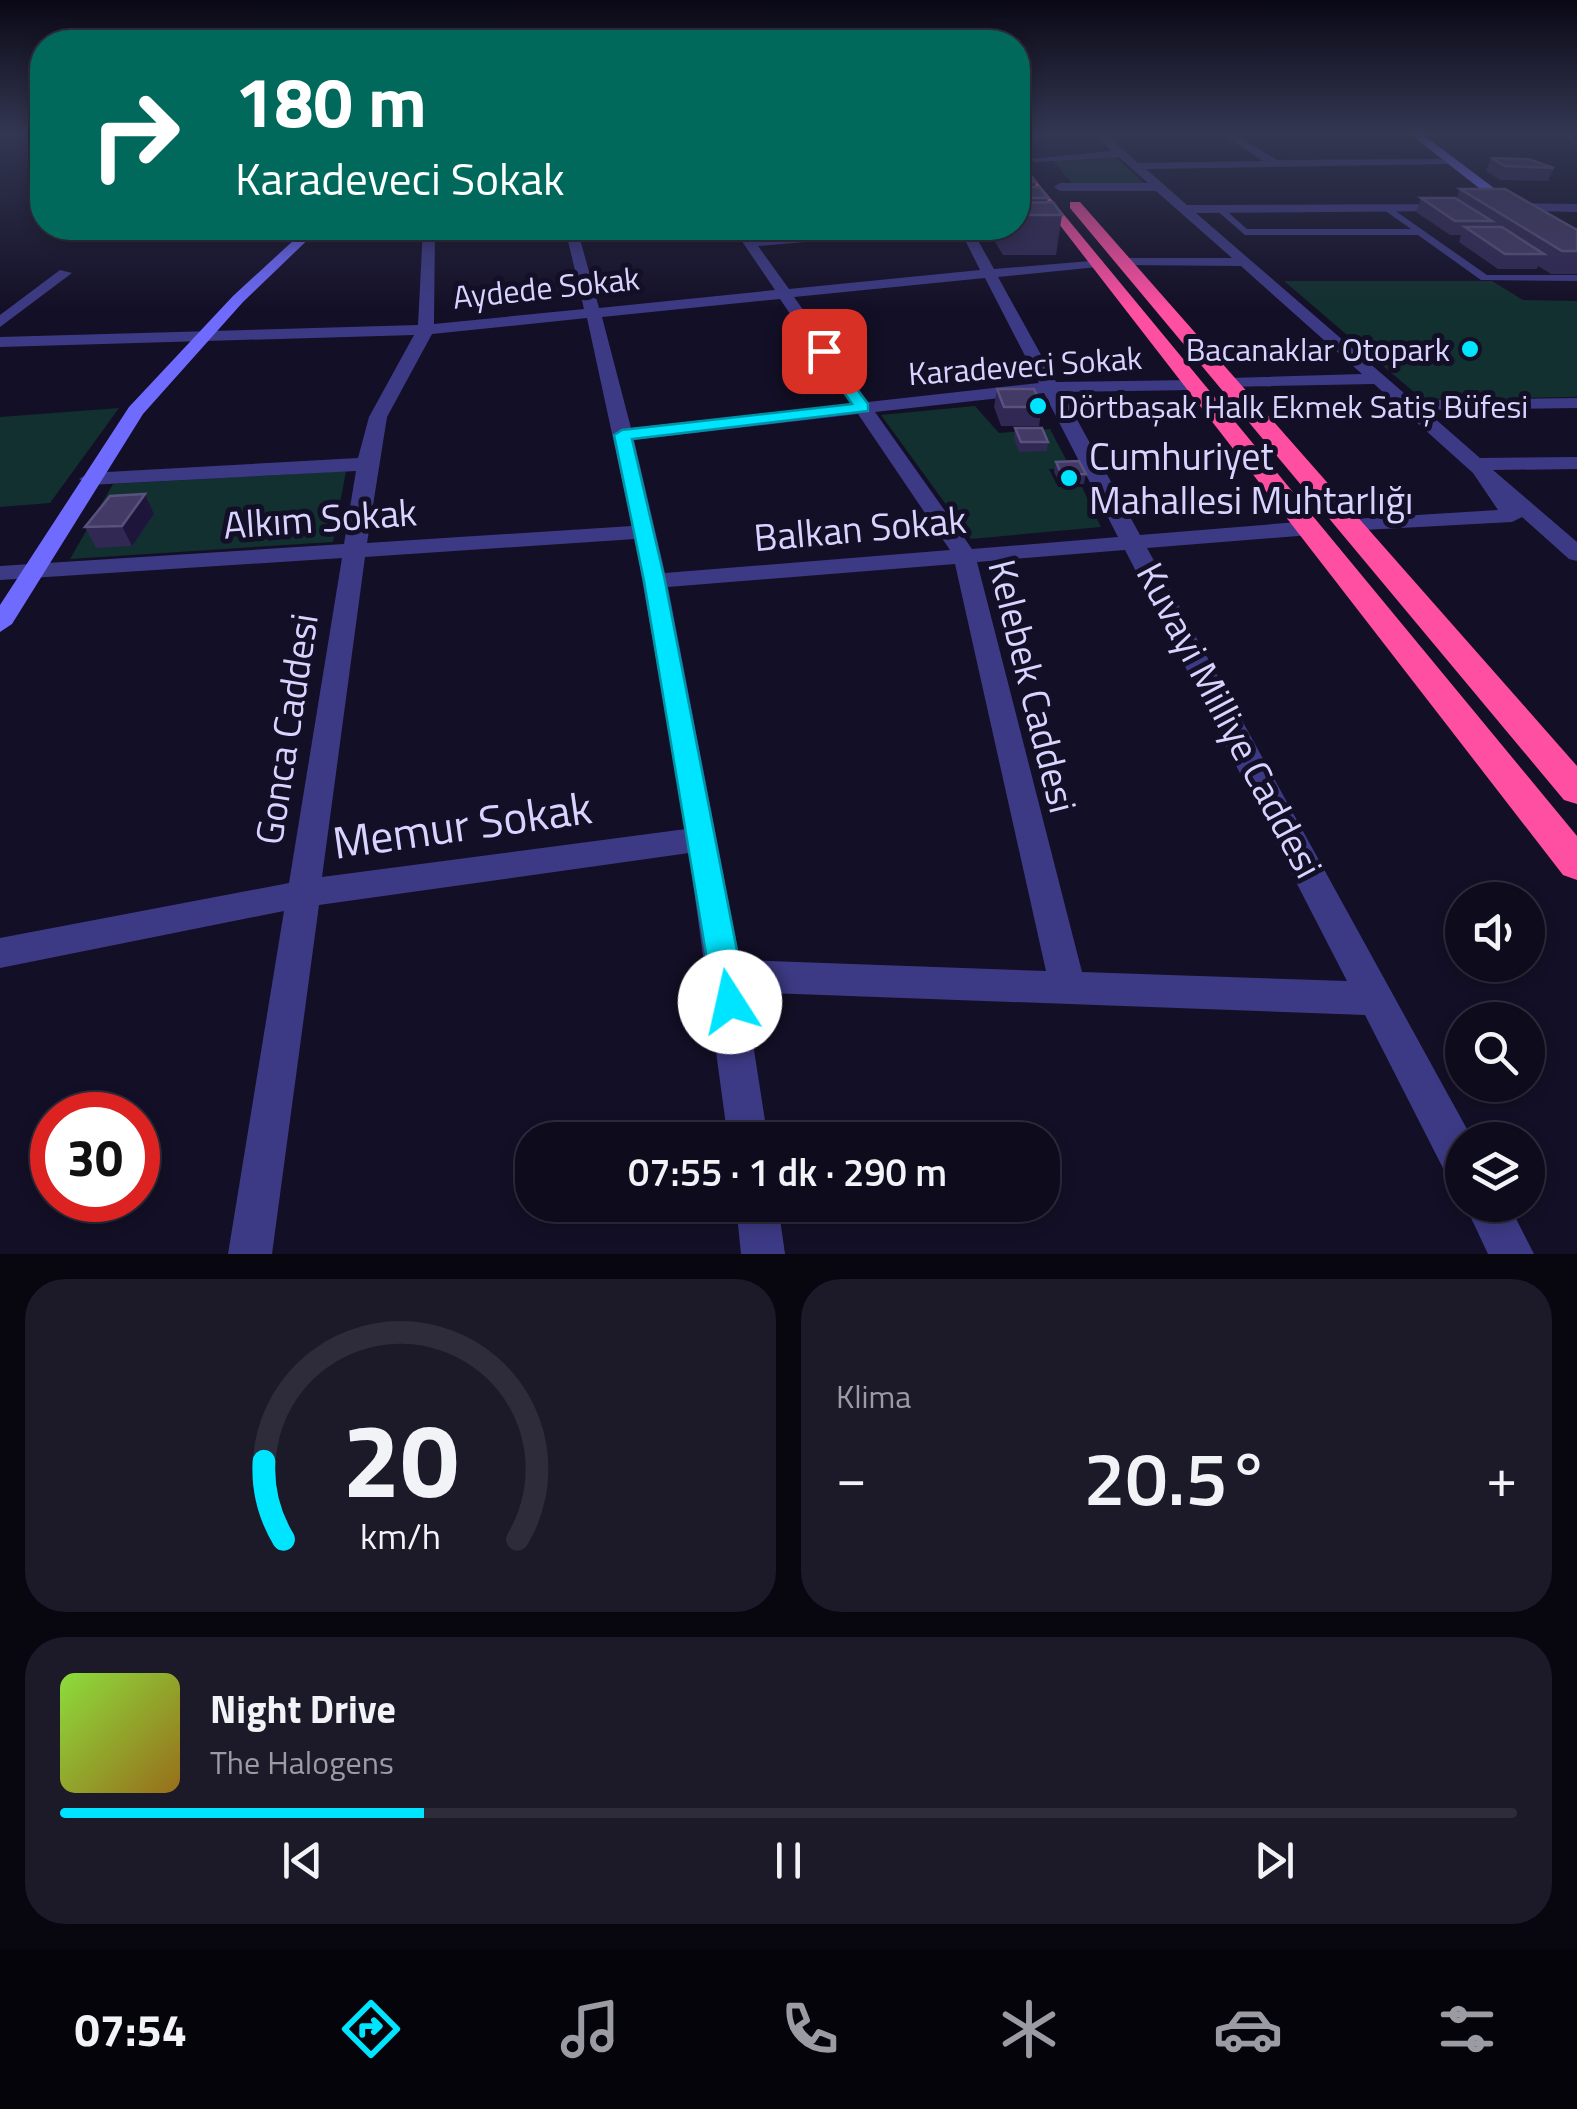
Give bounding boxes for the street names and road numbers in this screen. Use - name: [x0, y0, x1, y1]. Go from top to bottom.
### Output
- street label: Aydede Sokak: [450, 253, 642, 321]
- street label: Karadeveci Sokak: [906, 333, 1144, 397]
- street label: Alkım Sokak: [221, 482, 419, 554]
- street label: Balkan Sokak: [751, 490, 969, 566]
- street label: Kuvayi Milliye Caddesi: [1122, 552, 1338, 888]
- street label: Kelebek Caddesi: [974, 553, 1092, 819]
- street label: Gonca Caddesi: [239, 609, 333, 849]
- street label: Memur Sokak: [328, 772, 596, 876]

